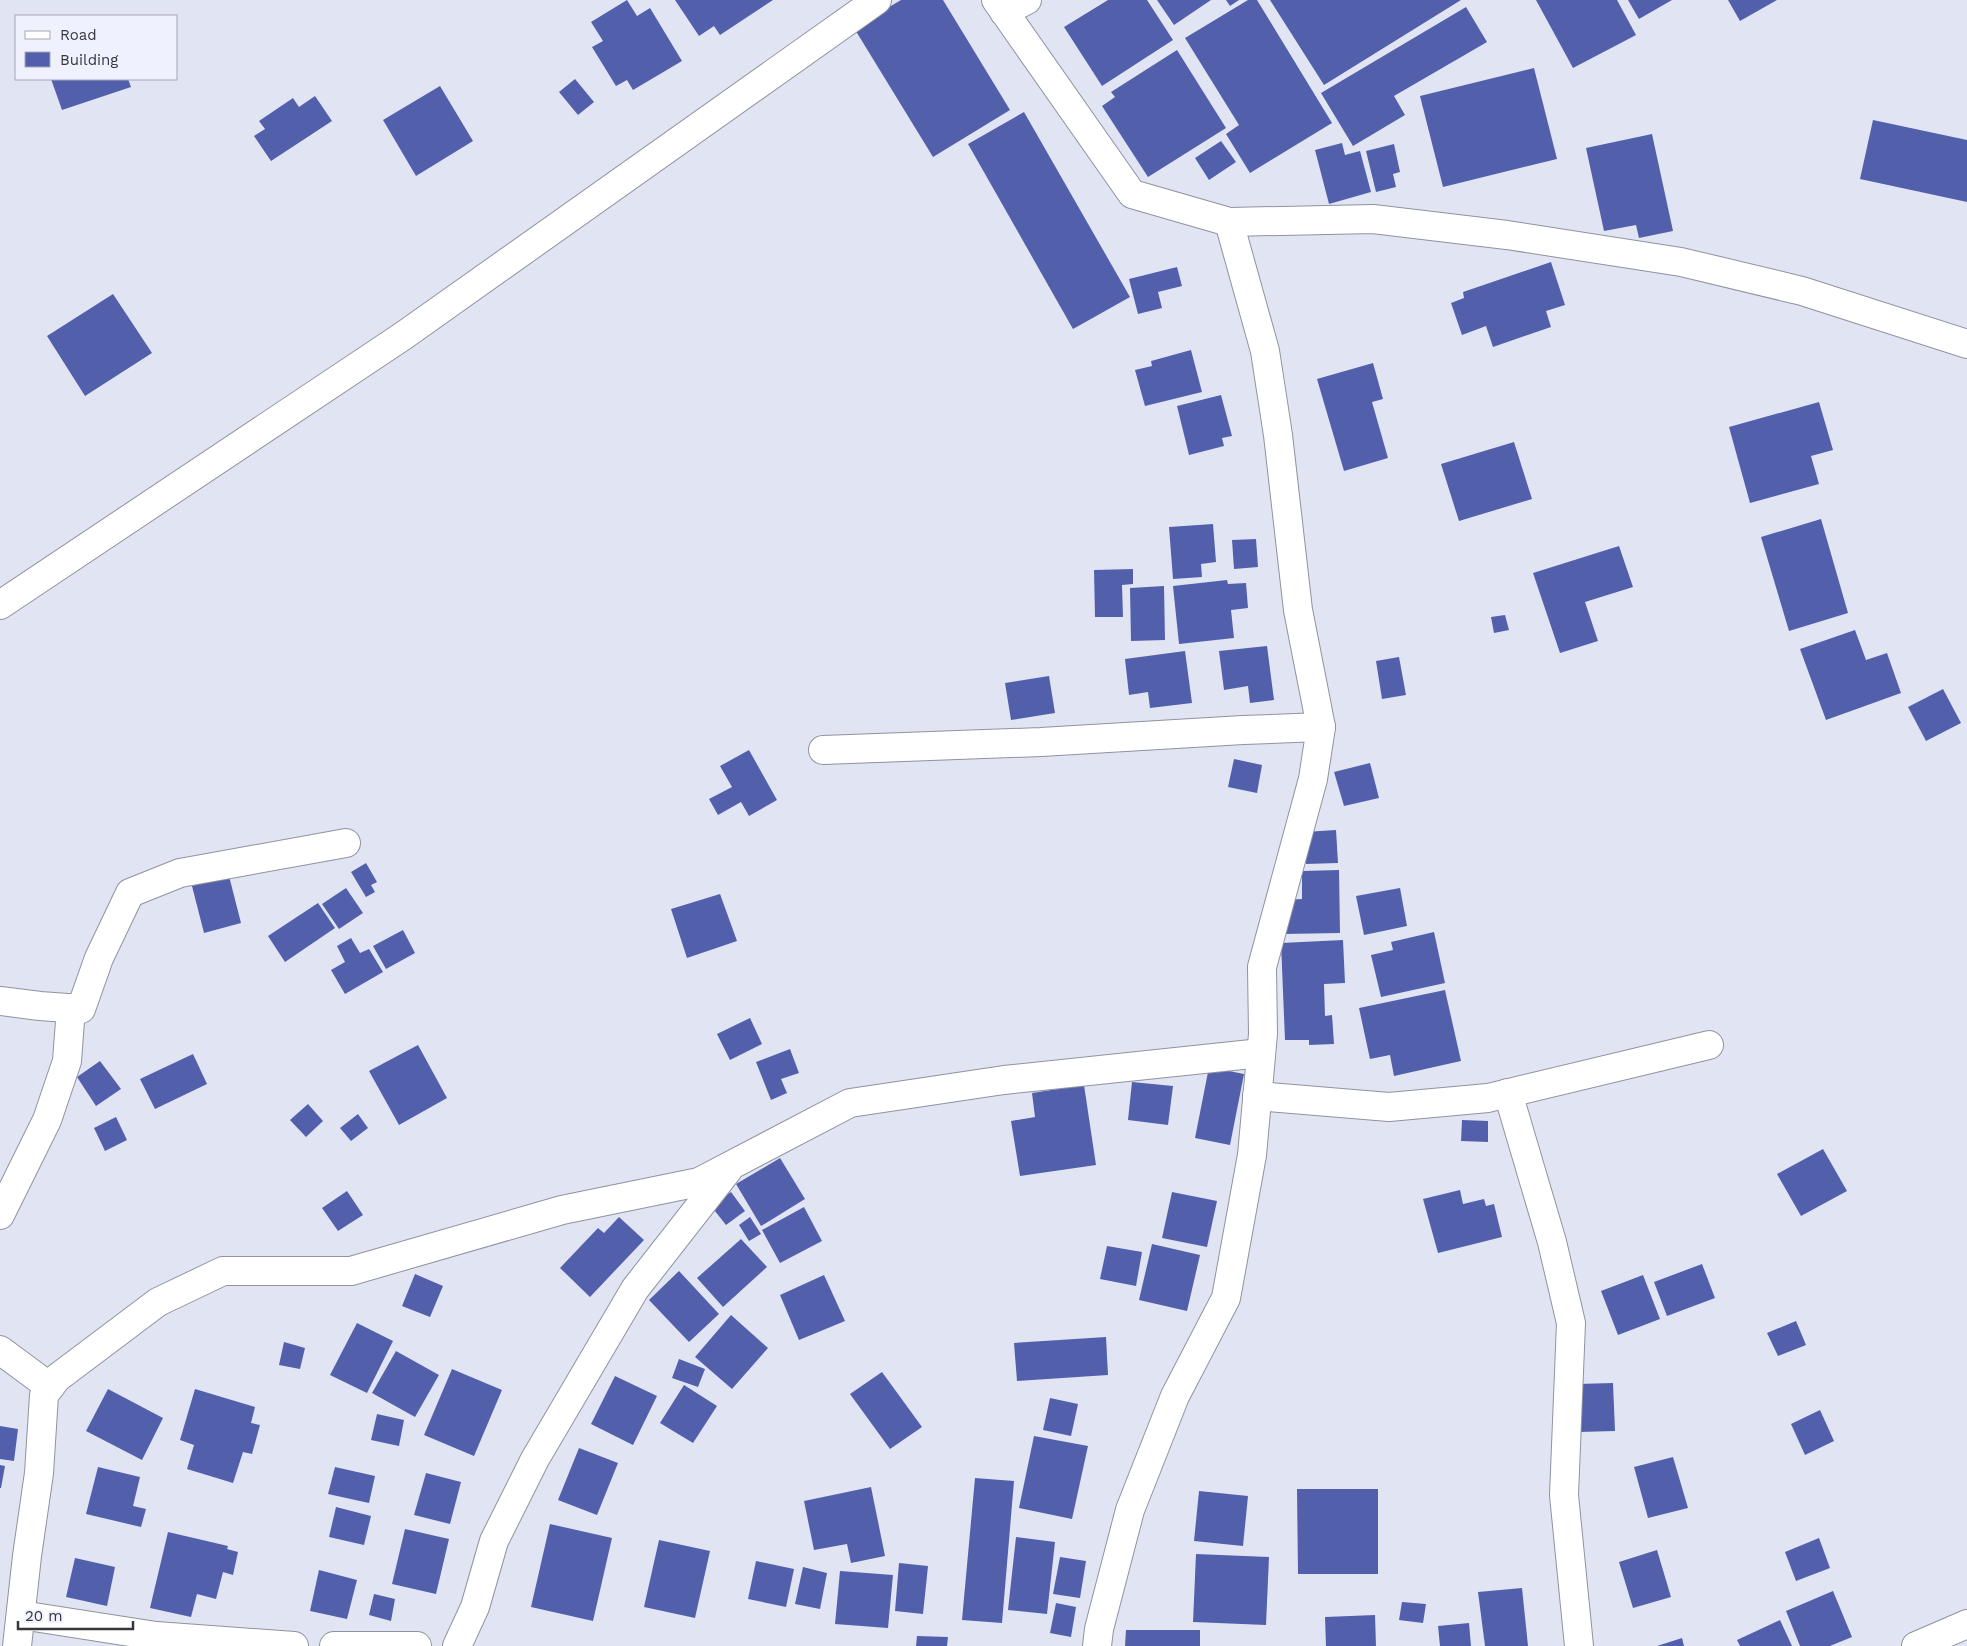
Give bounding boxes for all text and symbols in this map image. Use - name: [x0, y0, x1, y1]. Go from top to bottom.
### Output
- legend: [15, 15, 178, 80]
- text: Road: [60, 26, 97, 44]
- text: Building: [60, 51, 118, 69]
- scale bar: [18, 1598, 132, 1630]
- text: 20 m: [25, 1607, 63, 1625]

